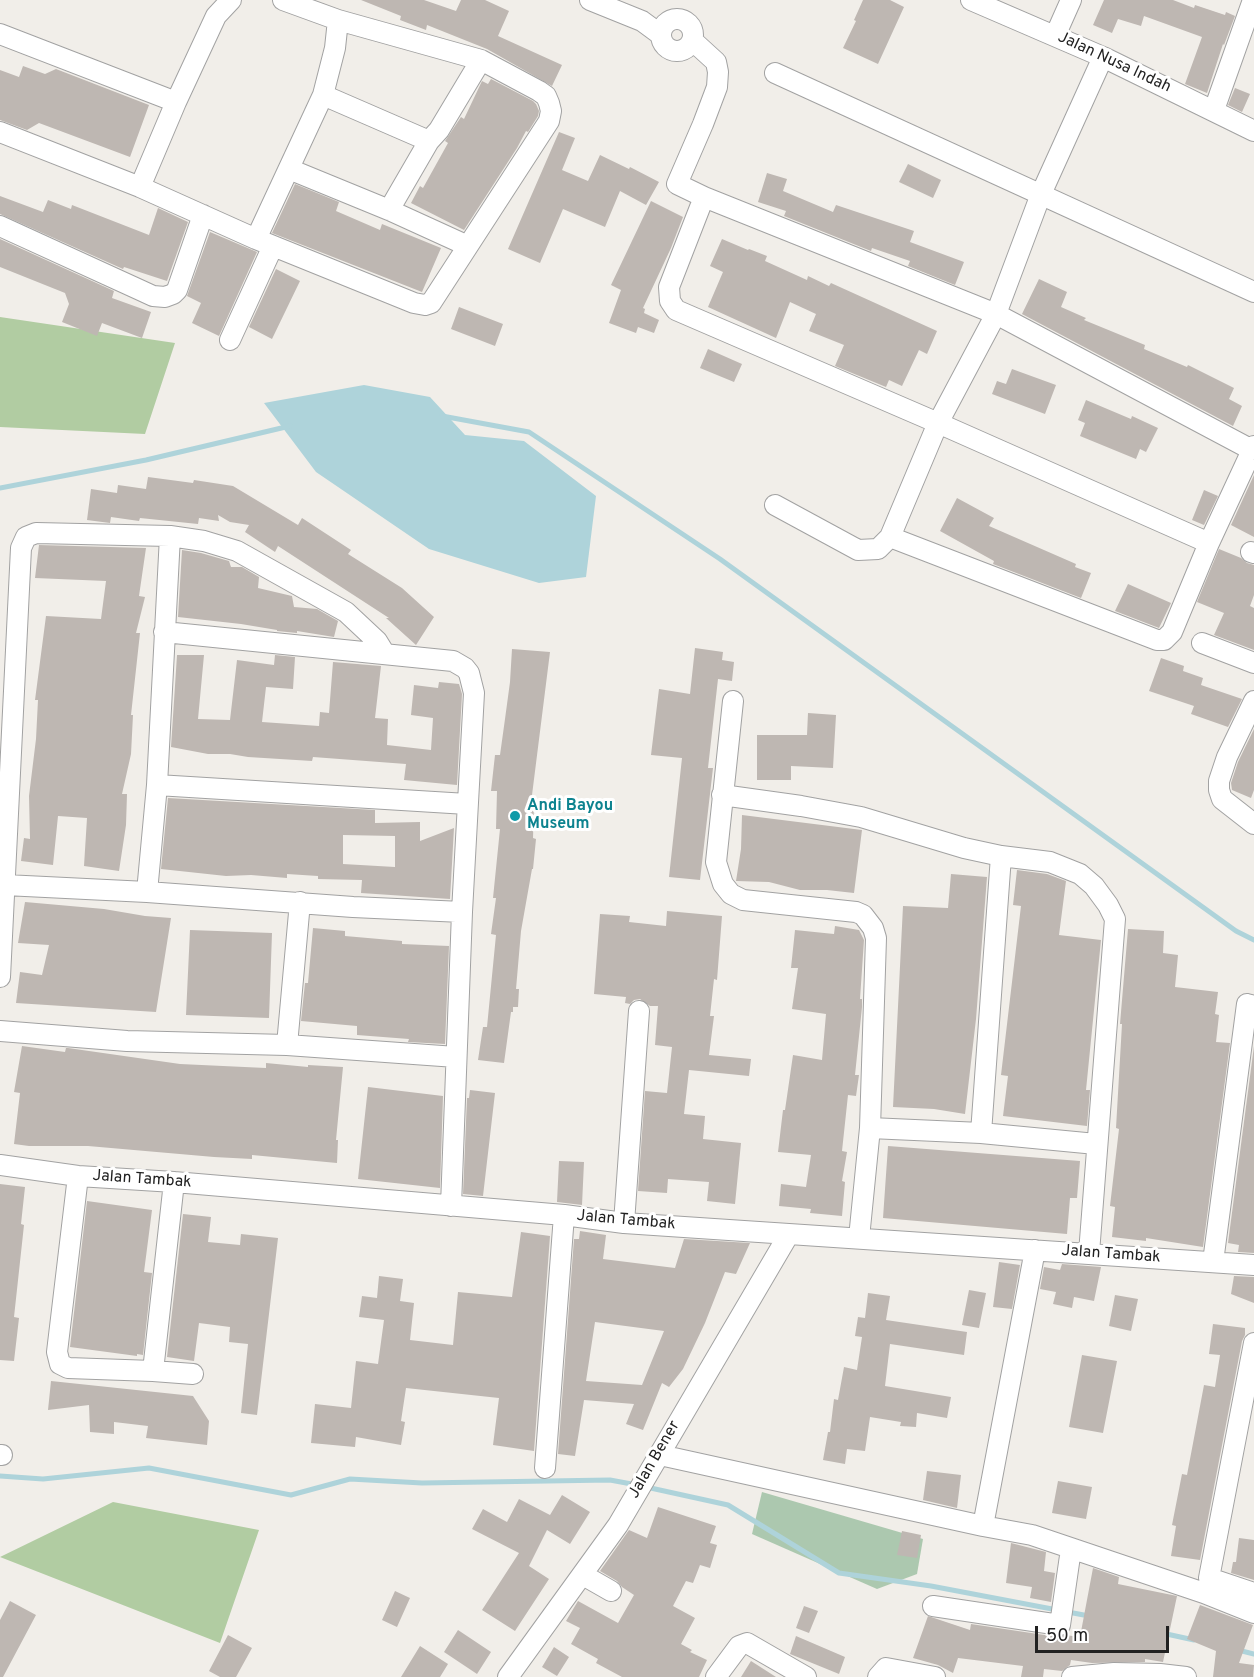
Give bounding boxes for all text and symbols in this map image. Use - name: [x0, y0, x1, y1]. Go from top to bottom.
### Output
- street label: Jalan Nusa Indah: [1054, 28, 1174, 98]
- place label: Andi Bayou Museum: [527, 797, 613, 835]
- marker: Andi Bayou Museum: [508, 809, 522, 823]
- street label: Jalan Tambak: [92, 1167, 192, 1193]
- street label: Jalan Tambak: [576, 1207, 676, 1235]
- street label: Jalan Tambak: [1061, 1242, 1161, 1268]
- street label: Jalan Bener: [625, 1418, 685, 1502]
- scale bar: [1038, 1614, 1172, 1652]
- text: 50 m: [1046, 1625, 1088, 1648]

